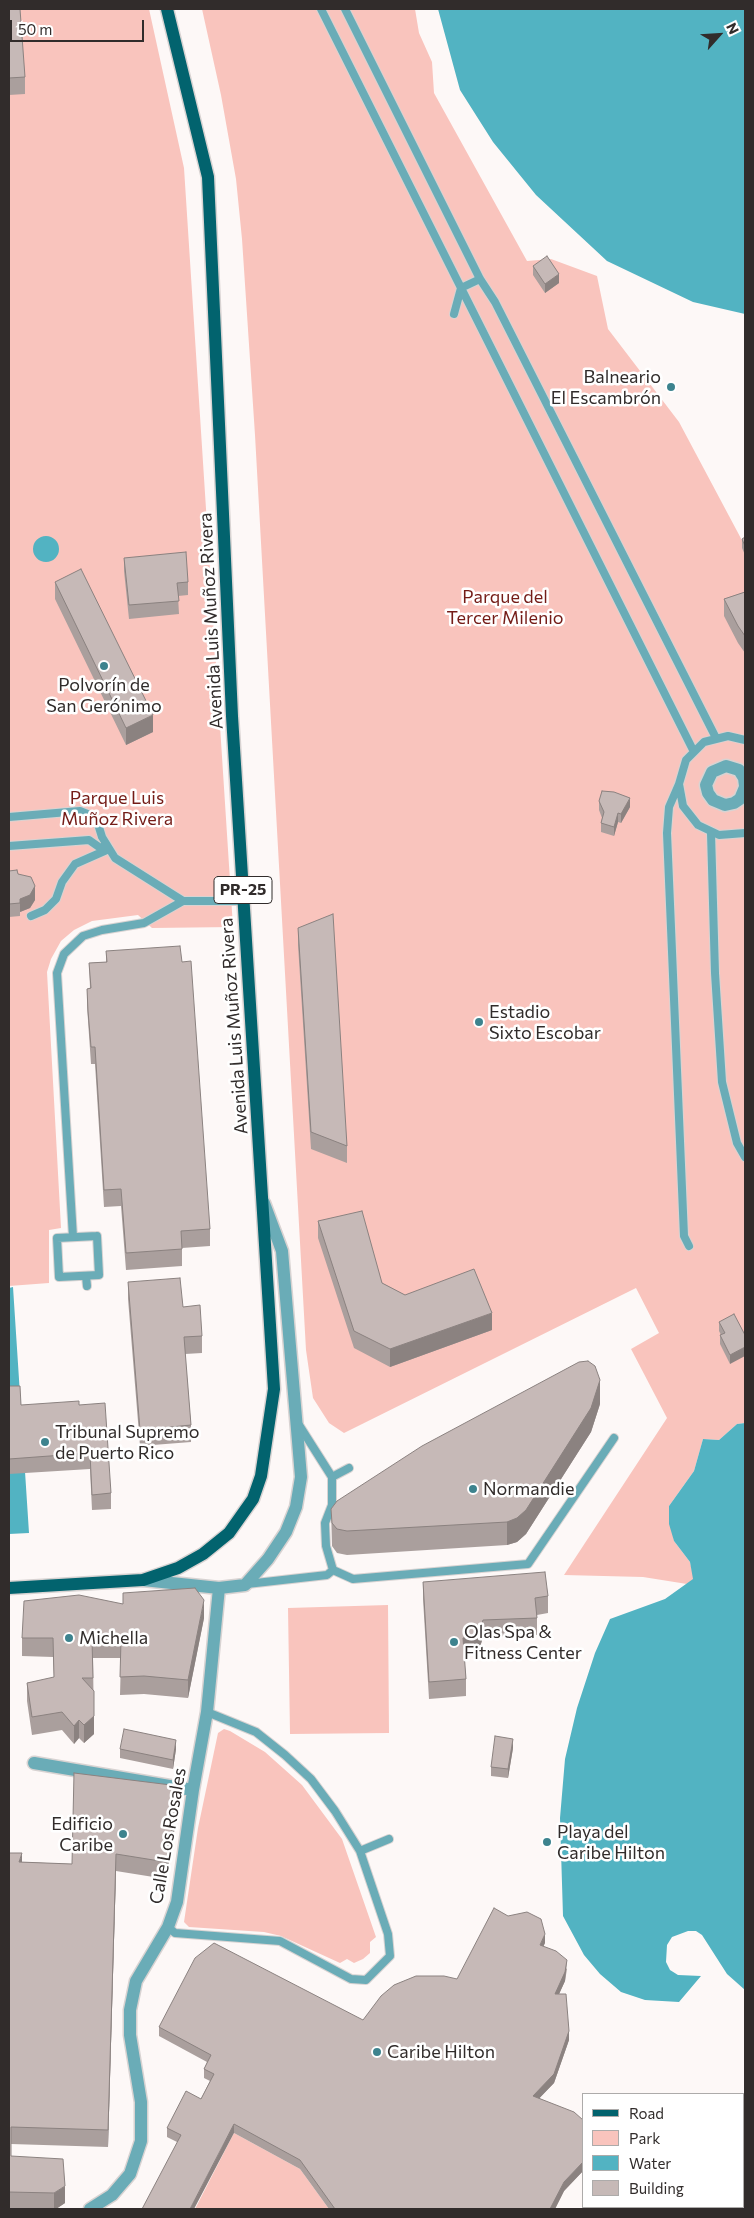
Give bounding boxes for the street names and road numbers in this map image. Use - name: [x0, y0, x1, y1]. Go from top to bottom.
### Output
- street label: Avenida Luis Muñoz Rivera: [195, 512, 227, 730]
- road number: PR-25: [214, 876, 272, 904]
- street label: Avenida Luis Muñoz Rivera: [216, 917, 252, 1135]
- street label: Calle Los Rosales: [145, 1766, 191, 1906]

